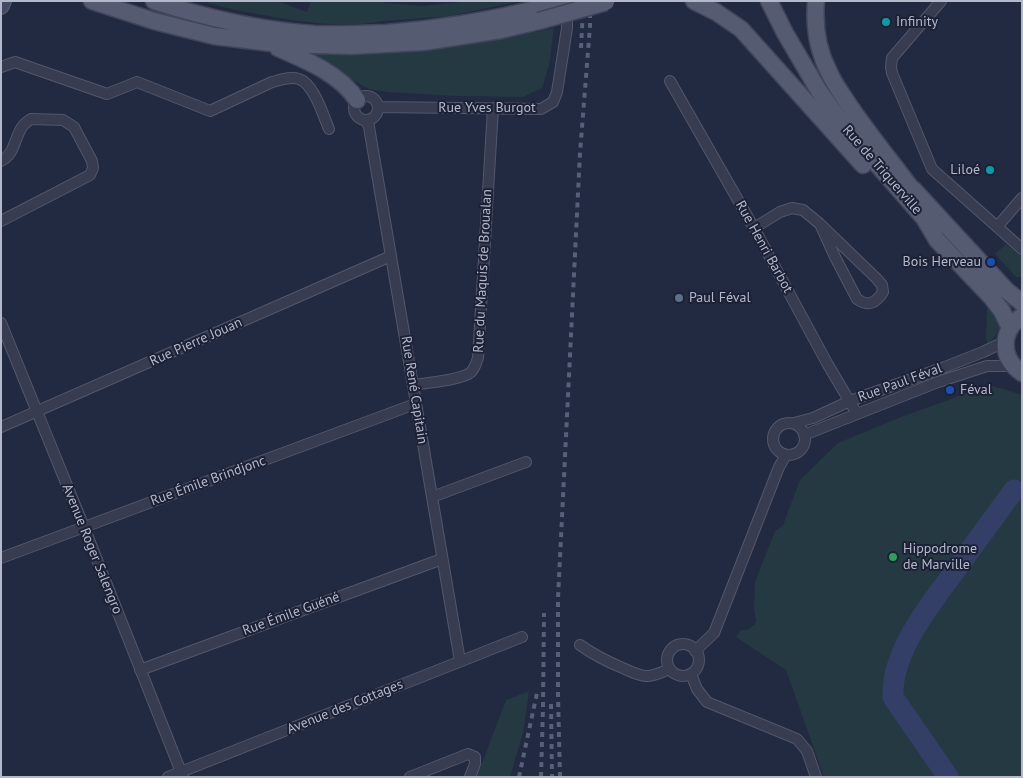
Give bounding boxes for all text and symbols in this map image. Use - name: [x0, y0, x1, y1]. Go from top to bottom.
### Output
- place label: Infinity: [896, 14, 938, 30]
- marker: Infinity: [880, 16, 892, 28]
- street label: Rue Yves Burgot: [438, 100, 536, 116]
- street label: Rue de Triquerville: [839, 122, 925, 218]
- place label: Liloé: [950, 162, 980, 178]
- marker: Liloé: [984, 164, 996, 176]
- street label: Rue du Maquis de Broualan: [470, 189, 496, 353]
- street label: Rue Henri Barbot: [732, 198, 796, 296]
- place label: Bois Herveau: [902, 254, 981, 270]
- marker: Bois Herveau: [985, 256, 997, 268]
- place label: Paul Féval: [689, 290, 750, 306]
- marker: Paul Féval: [673, 292, 685, 304]
- street label: Rue Pierre Jouan: [147, 314, 245, 370]
- street label: Rue René Capitain: [397, 335, 431, 445]
- street label: Rue Paul Féval: [856, 360, 944, 406]
- place label: Féval: [960, 382, 992, 398]
- marker: Féval: [944, 384, 956, 396]
- street label: Rue Émile Brindjonc: [148, 452, 268, 510]
- street label: Avenue Roger Salengro: [58, 482, 126, 616]
- place label: Hippodrome de Marville: [903, 541, 977, 574]
- marker: Hippodrome de Marville: [887, 551, 899, 563]
- street label: Rue Émile Guéné: [240, 589, 342, 639]
- street label: Avenue des Cottages: [285, 676, 405, 738]

